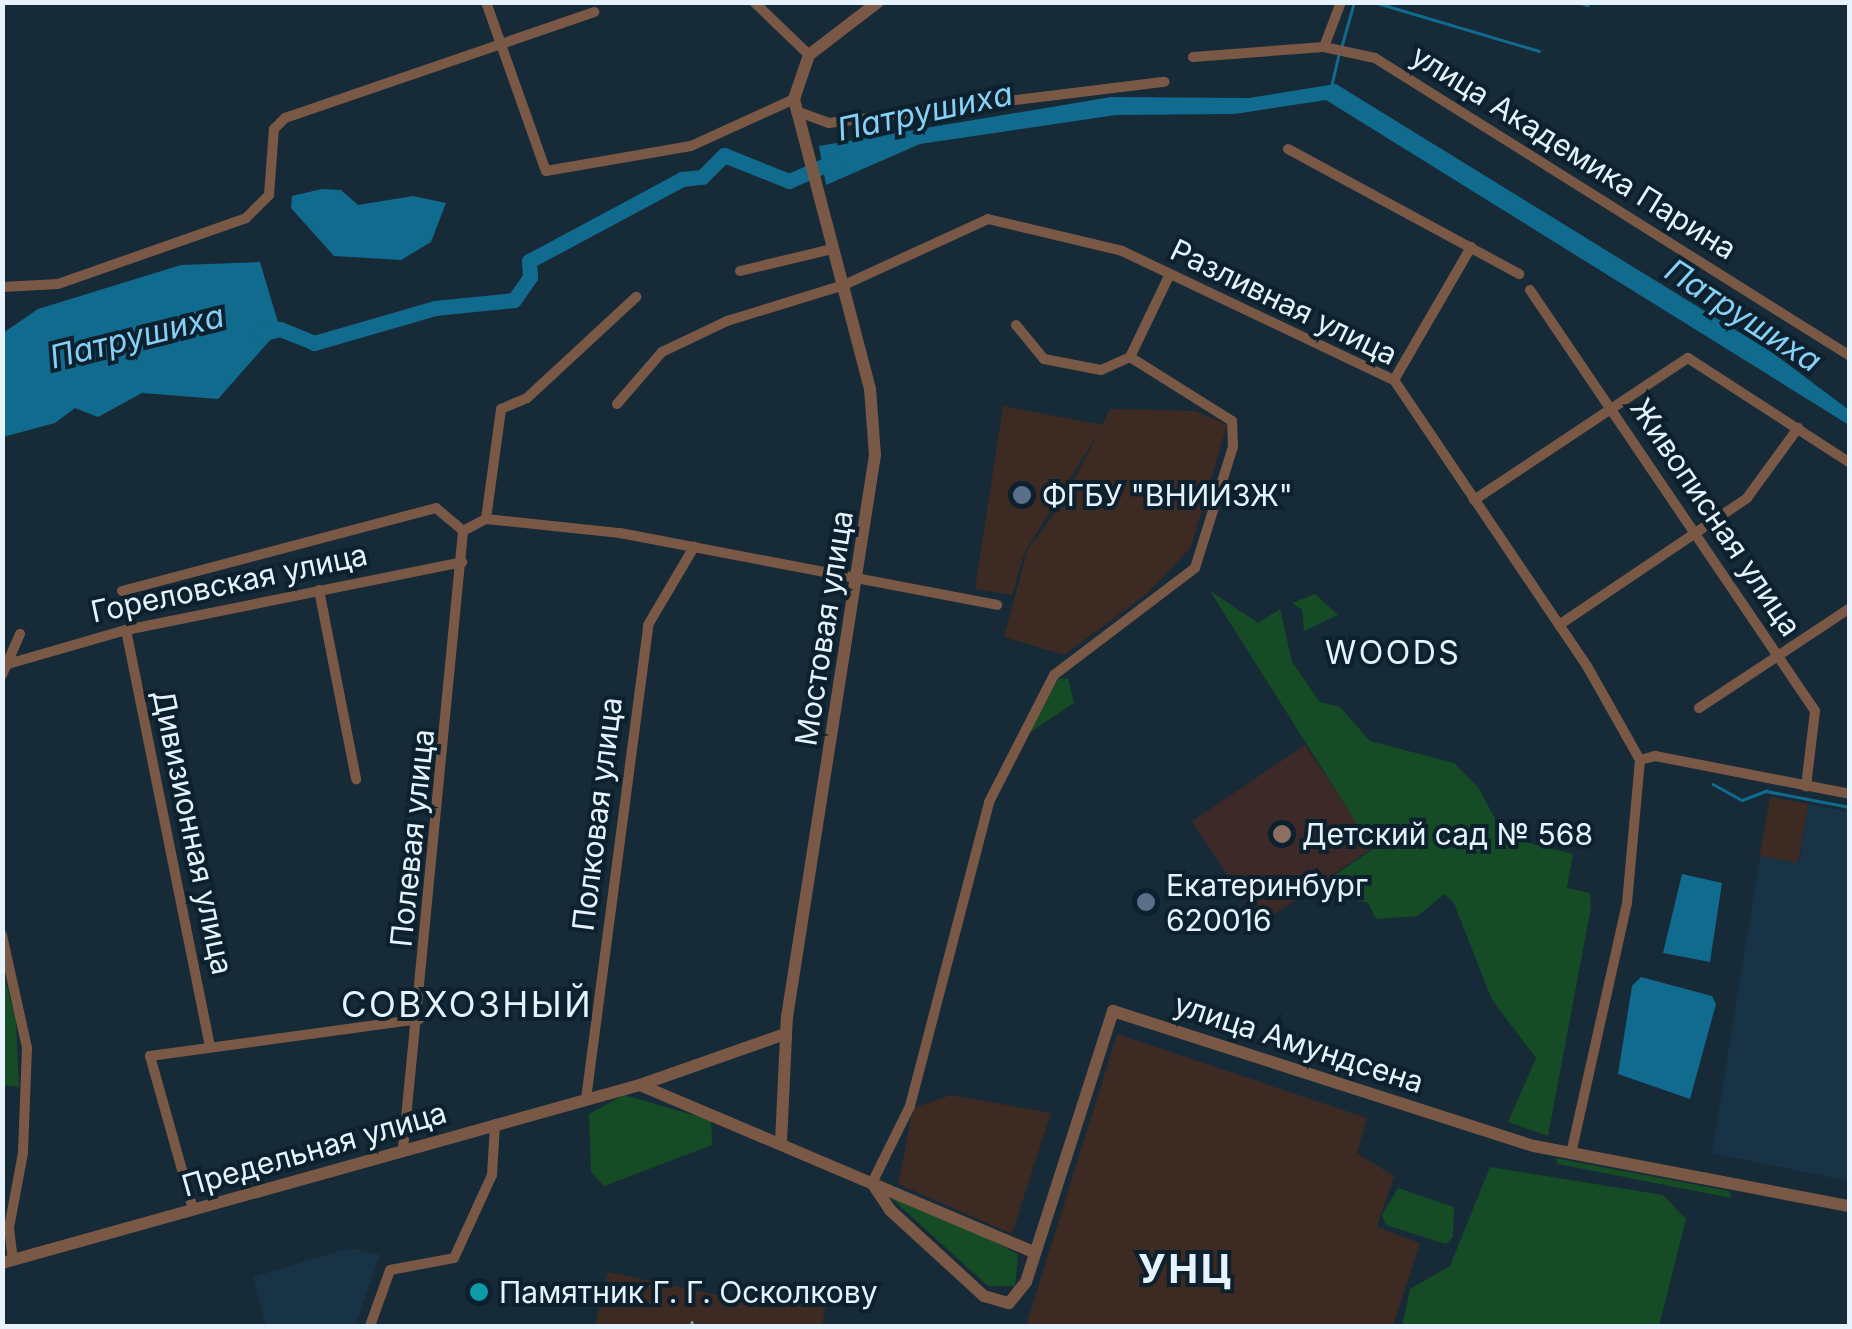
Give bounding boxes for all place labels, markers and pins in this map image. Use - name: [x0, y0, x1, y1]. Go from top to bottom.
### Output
- place label: ФГБУ "ВНИИЗЖ": [1042, 477, 1293, 513]
- marker: ФГБУ "ВНИИЗЖ": [1011, 484, 1033, 506]
- place label: Детский сад № 568: [1302, 816, 1593, 852]
- marker: Детский сад № 568: [1271, 823, 1293, 845]
- place label: Екатеринбург 620016: [1166, 867, 1368, 938]
- marker: Екатеринбург 620016: [1135, 891, 1157, 913]
- place label: Памятник Г. Г. Осколкову: [499, 1274, 878, 1310]
- marker: Памятник Г. Г. Осколкову: [468, 1281, 490, 1303]

